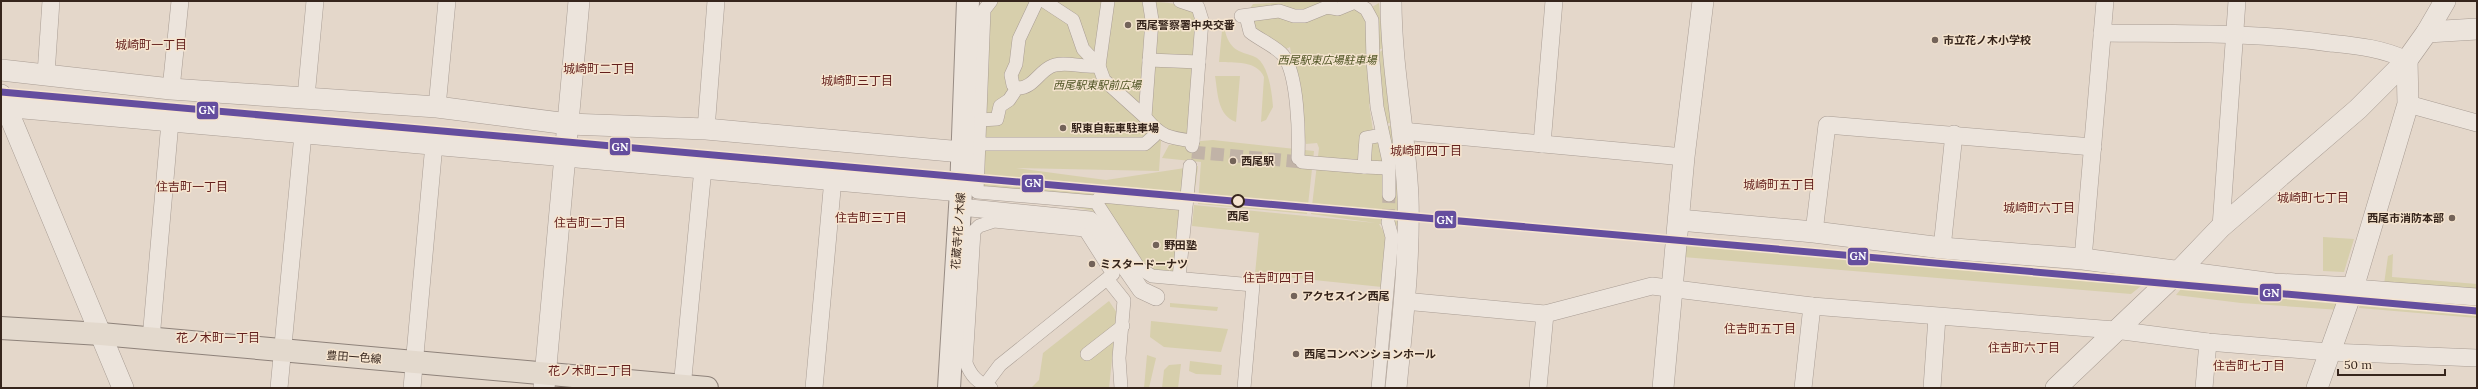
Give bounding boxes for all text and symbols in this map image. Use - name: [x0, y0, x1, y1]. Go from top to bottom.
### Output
- place label: 西尾警察署中央交番: [1136, 18, 1235, 32]
- marker: 西尾警察署中央交番: [1123, 20, 1133, 30]
- place label: 市立花ノ木小学校: [1943, 33, 2031, 47]
- marker: 市立花ノ木小学校: [1930, 35, 1940, 45]
- district label: 城崎町一丁目: [115, 37, 187, 52]
- park label: 西尾駅東広場駐車場: [1278, 53, 1378, 67]
- district label: 城崎町二丁目: [563, 61, 635, 76]
- district label: 城崎町三丁目: [821, 73, 893, 88]
- park label: 西尾駅東駅前広場: [1053, 78, 1143, 92]
- line badge: GN: [196, 101, 219, 120]
- text: GN: [199, 103, 216, 117]
- place label: 駅東自転車駐車場: [1071, 121, 1159, 135]
- marker: 駅東自転車駐車場: [1058, 123, 1068, 133]
- line badge: GN: [609, 137, 631, 156]
- text: GN: [612, 140, 629, 154]
- district label: 城崎町四丁目: [1390, 143, 1462, 158]
- place label: 西尾駅: [1241, 154, 1274, 168]
- marker: 西尾駅: [1228, 156, 1238, 166]
- line badge: GN: [1021, 174, 1044, 193]
- text: GN: [1025, 176, 1042, 190]
- district label: 城崎町五丁目: [1743, 177, 1815, 192]
- district label: 住吉町一丁目: [156, 179, 228, 194]
- district label: 城崎町七丁目: [2277, 190, 2349, 205]
- street label: 花蔵寺花ノ木線: [948, 192, 968, 270]
- marker: 西尾: [1231, 194, 1245, 208]
- district label: 城崎町六丁目: [2003, 200, 2075, 215]
- place label: 西尾: [1227, 209, 1249, 223]
- district label: 住吉町三丁目: [835, 210, 907, 225]
- line badge: GN: [1434, 210, 1457, 229]
- place label: 西尾市消防本部: [2367, 211, 2444, 225]
- text: GN: [1437, 213, 1454, 227]
- marker: 西尾市消防本部: [2447, 213, 2457, 223]
- district label: 住吉町二丁目: [554, 215, 626, 230]
- place label: 野田塾: [1164, 238, 1197, 252]
- marker: 野田塾: [1151, 240, 1161, 250]
- line badge: GN: [1847, 247, 1869, 266]
- text: GN: [1850, 249, 1867, 263]
- place label: ミスタードーナツ: [1100, 257, 1188, 271]
- marker: ミスタードーナツ: [1087, 259, 1097, 269]
- district label: 住吉町四丁目: [1243, 270, 1315, 285]
- line badge: GN: [2259, 283, 2282, 302]
- text: GN: [2263, 286, 2280, 300]
- place label: アクセスイン西尾: [1302, 289, 1389, 303]
- marker: アクセスイン西尾: [1289, 291, 1299, 301]
- district label: 住吉町五丁目: [1724, 321, 1796, 336]
- district label: 花ノ木町一丁目: [176, 330, 260, 345]
- district label: 住吉町六丁目: [1988, 340, 2060, 355]
- place label: 西尾コンベンションホール: [1304, 347, 1436, 361]
- street label: 豊田一色線: [326, 348, 382, 366]
- marker: 西尾コンベンションホール: [1291, 349, 1301, 359]
- scale bar: [2338, 351, 2445, 377]
- text: 50 m: [2344, 357, 2372, 372]
- district label: 住吉町七丁目: [2213, 358, 2285, 373]
- district label: 花ノ木町二丁目: [548, 363, 632, 378]

